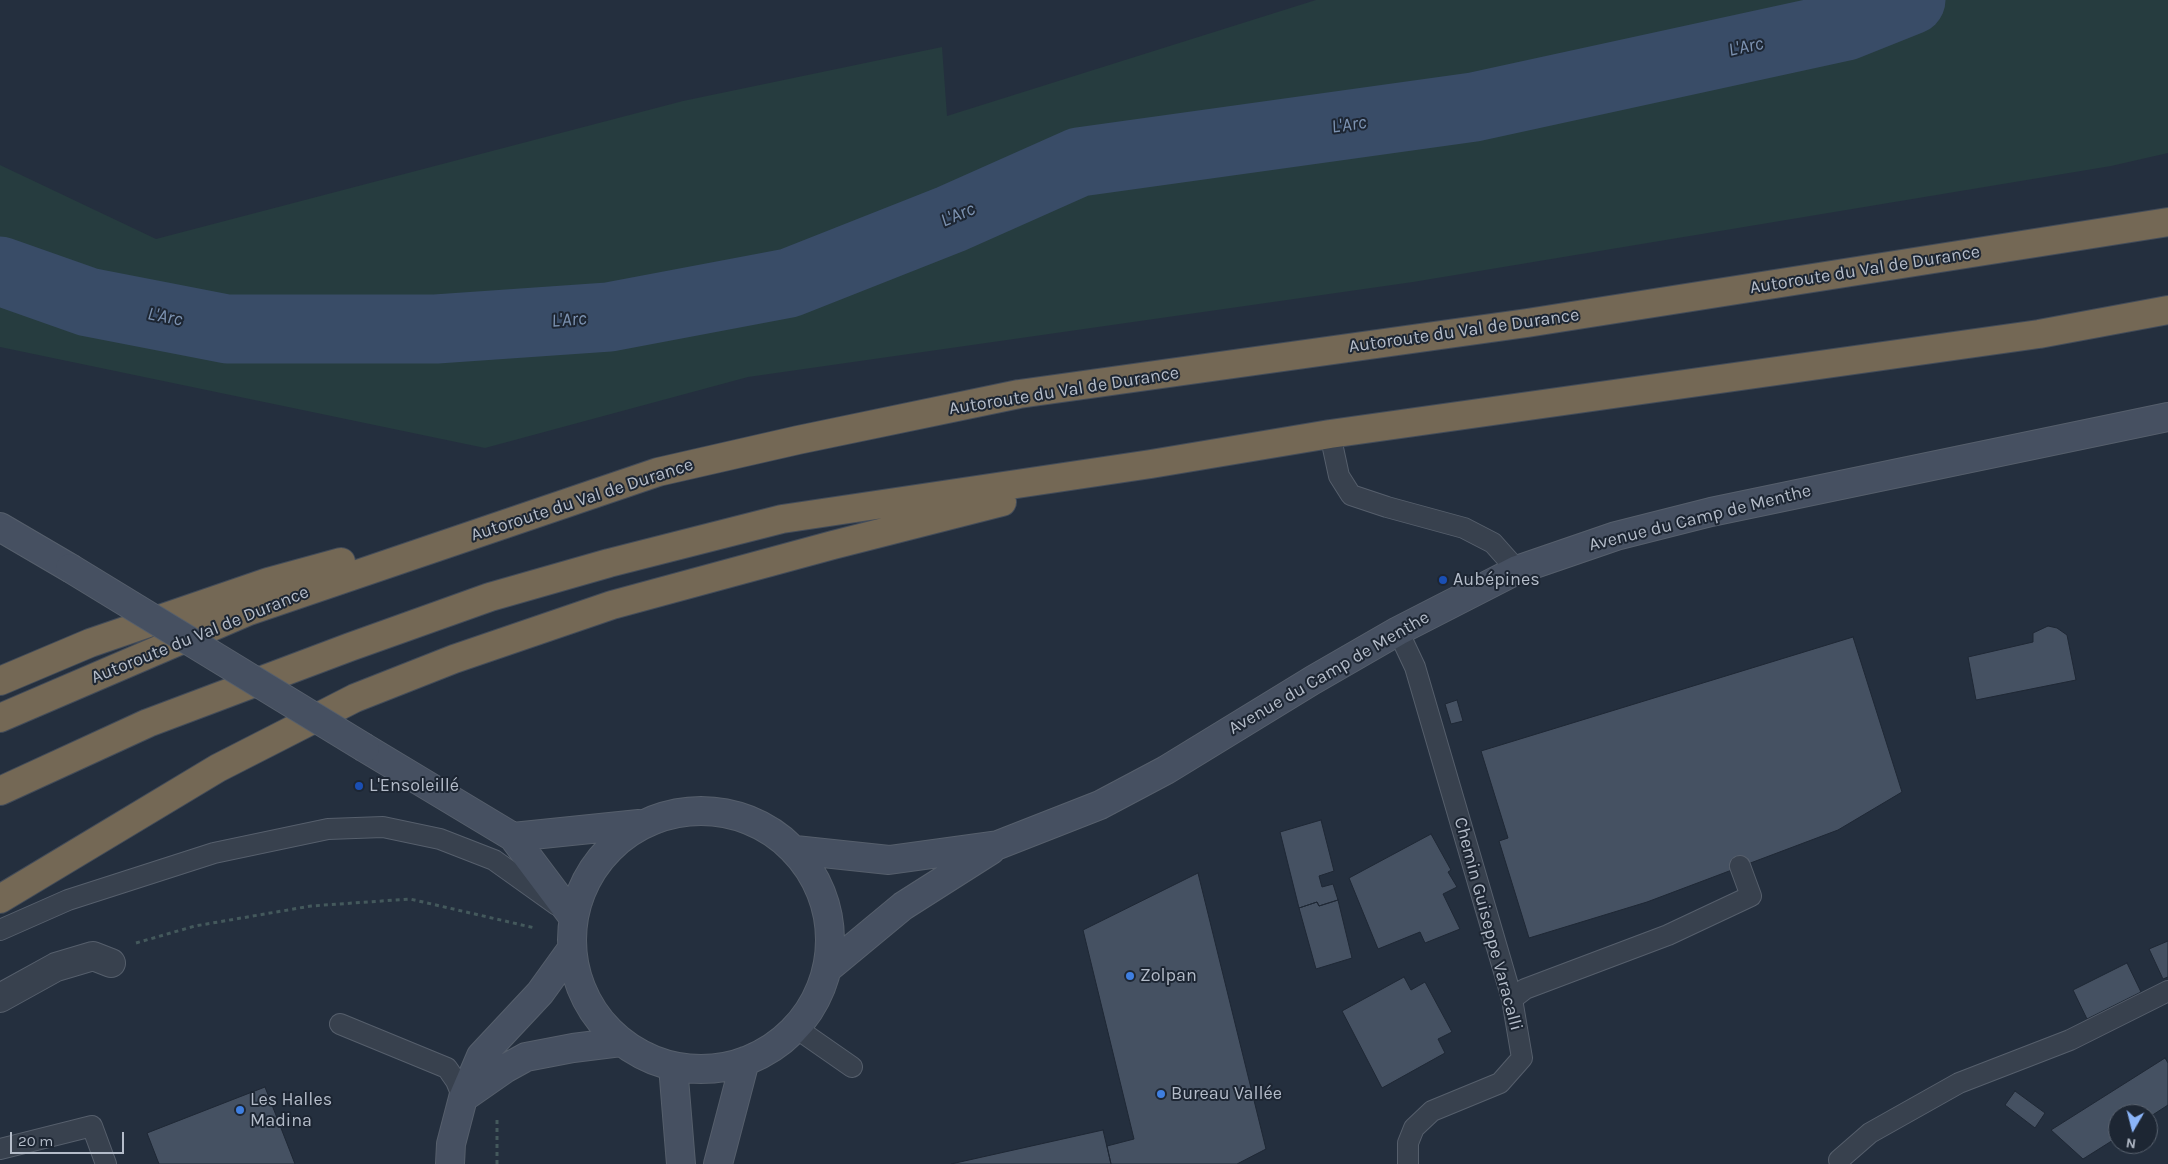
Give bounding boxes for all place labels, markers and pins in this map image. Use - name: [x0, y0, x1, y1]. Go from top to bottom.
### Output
- place label: Aubépines: [1453, 569, 1540, 591]
- marker: Aubépines: [1437, 574, 1449, 586]
- place label: L'Ensoleillé: [369, 775, 459, 797]
- marker: L'Ensoleillé: [353, 780, 365, 792]
- place label: Zolpan: [1140, 965, 1197, 987]
- marker: Zolpan: [1124, 970, 1136, 982]
- place label: Bureau Vallée: [1171, 1083, 1282, 1105]
- marker: Bureau Vallée: [1155, 1088, 1167, 1100]
- place label: Les Halles Madina: [250, 1089, 332, 1132]
- marker: Les Halles Madina: [234, 1104, 246, 1116]

